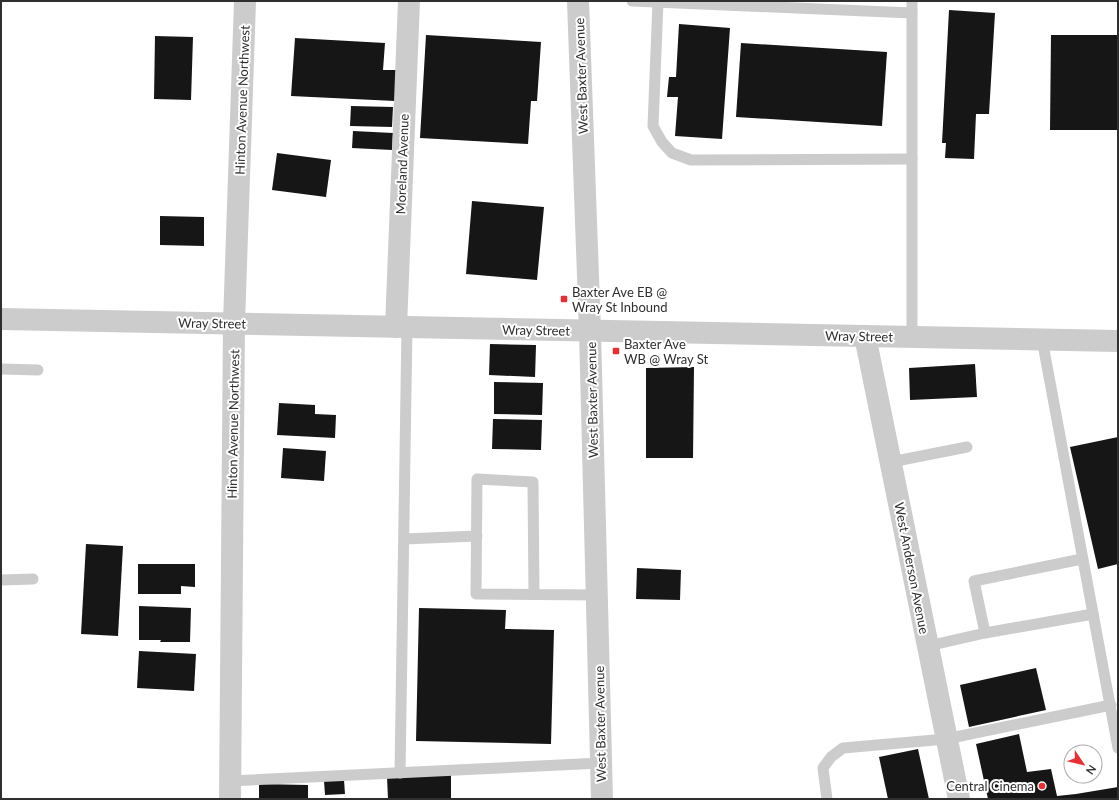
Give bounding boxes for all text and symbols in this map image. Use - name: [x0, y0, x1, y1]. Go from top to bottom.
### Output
- street label: West Baxter Avenue: [571, 17, 591, 134]
- street label: Hinton Avenue Northwest: [231, 25, 253, 175]
- street label: Moreland Avenue: [392, 113, 412, 215]
- place label: Baxter Ave EB @ Wray St Inbound: [572, 284, 668, 315]
- marker: Baxter Ave EB @ Wray St Inbound: [559, 294, 569, 304]
- street label: Wray Street: [178, 314, 246, 332]
- street label: Wray Street: [502, 321, 570, 339]
- street label: Wray Street: [825, 327, 893, 345]
- place label: Baxter Ave WB @ Wray St: [624, 336, 709, 367]
- street label: West Baxter Avenue: [583, 342, 601, 458]
- marker: Baxter Ave WB @ Wray St: [611, 346, 621, 356]
- street label: Hinton Avenue Northwest: [224, 349, 242, 499]
- street label: West Anderson Avenue: [891, 501, 933, 635]
- street label: West Baxter Avenue: [591, 666, 609, 782]
- north arrow: [1063, 744, 1103, 784]
- text: N: [1084, 763, 1099, 777]
- place label: Central Cinema: [946, 778, 1034, 794]
- marker: Central Cinema: [1037, 781, 1047, 791]

